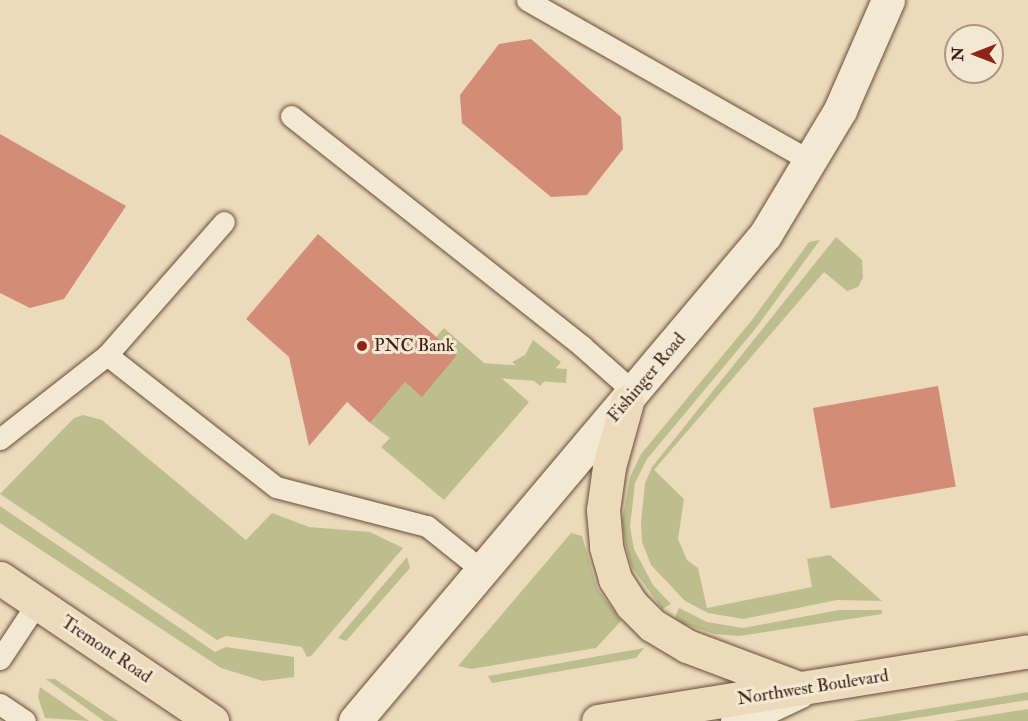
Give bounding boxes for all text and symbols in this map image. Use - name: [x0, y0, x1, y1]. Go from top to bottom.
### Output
- north arrow: [944, 24, 1004, 84]
- text: N: [948, 47, 968, 61]
- street label: Fishinger Road: [603, 329, 691, 427]
- place label: PNC Bank: [374, 335, 454, 357]
- marker: PNC Bank: [355, 339, 369, 353]
- street label: Tremont Road: [57, 612, 155, 688]
- street label: Northwest Boulevard: [736, 665, 890, 711]

